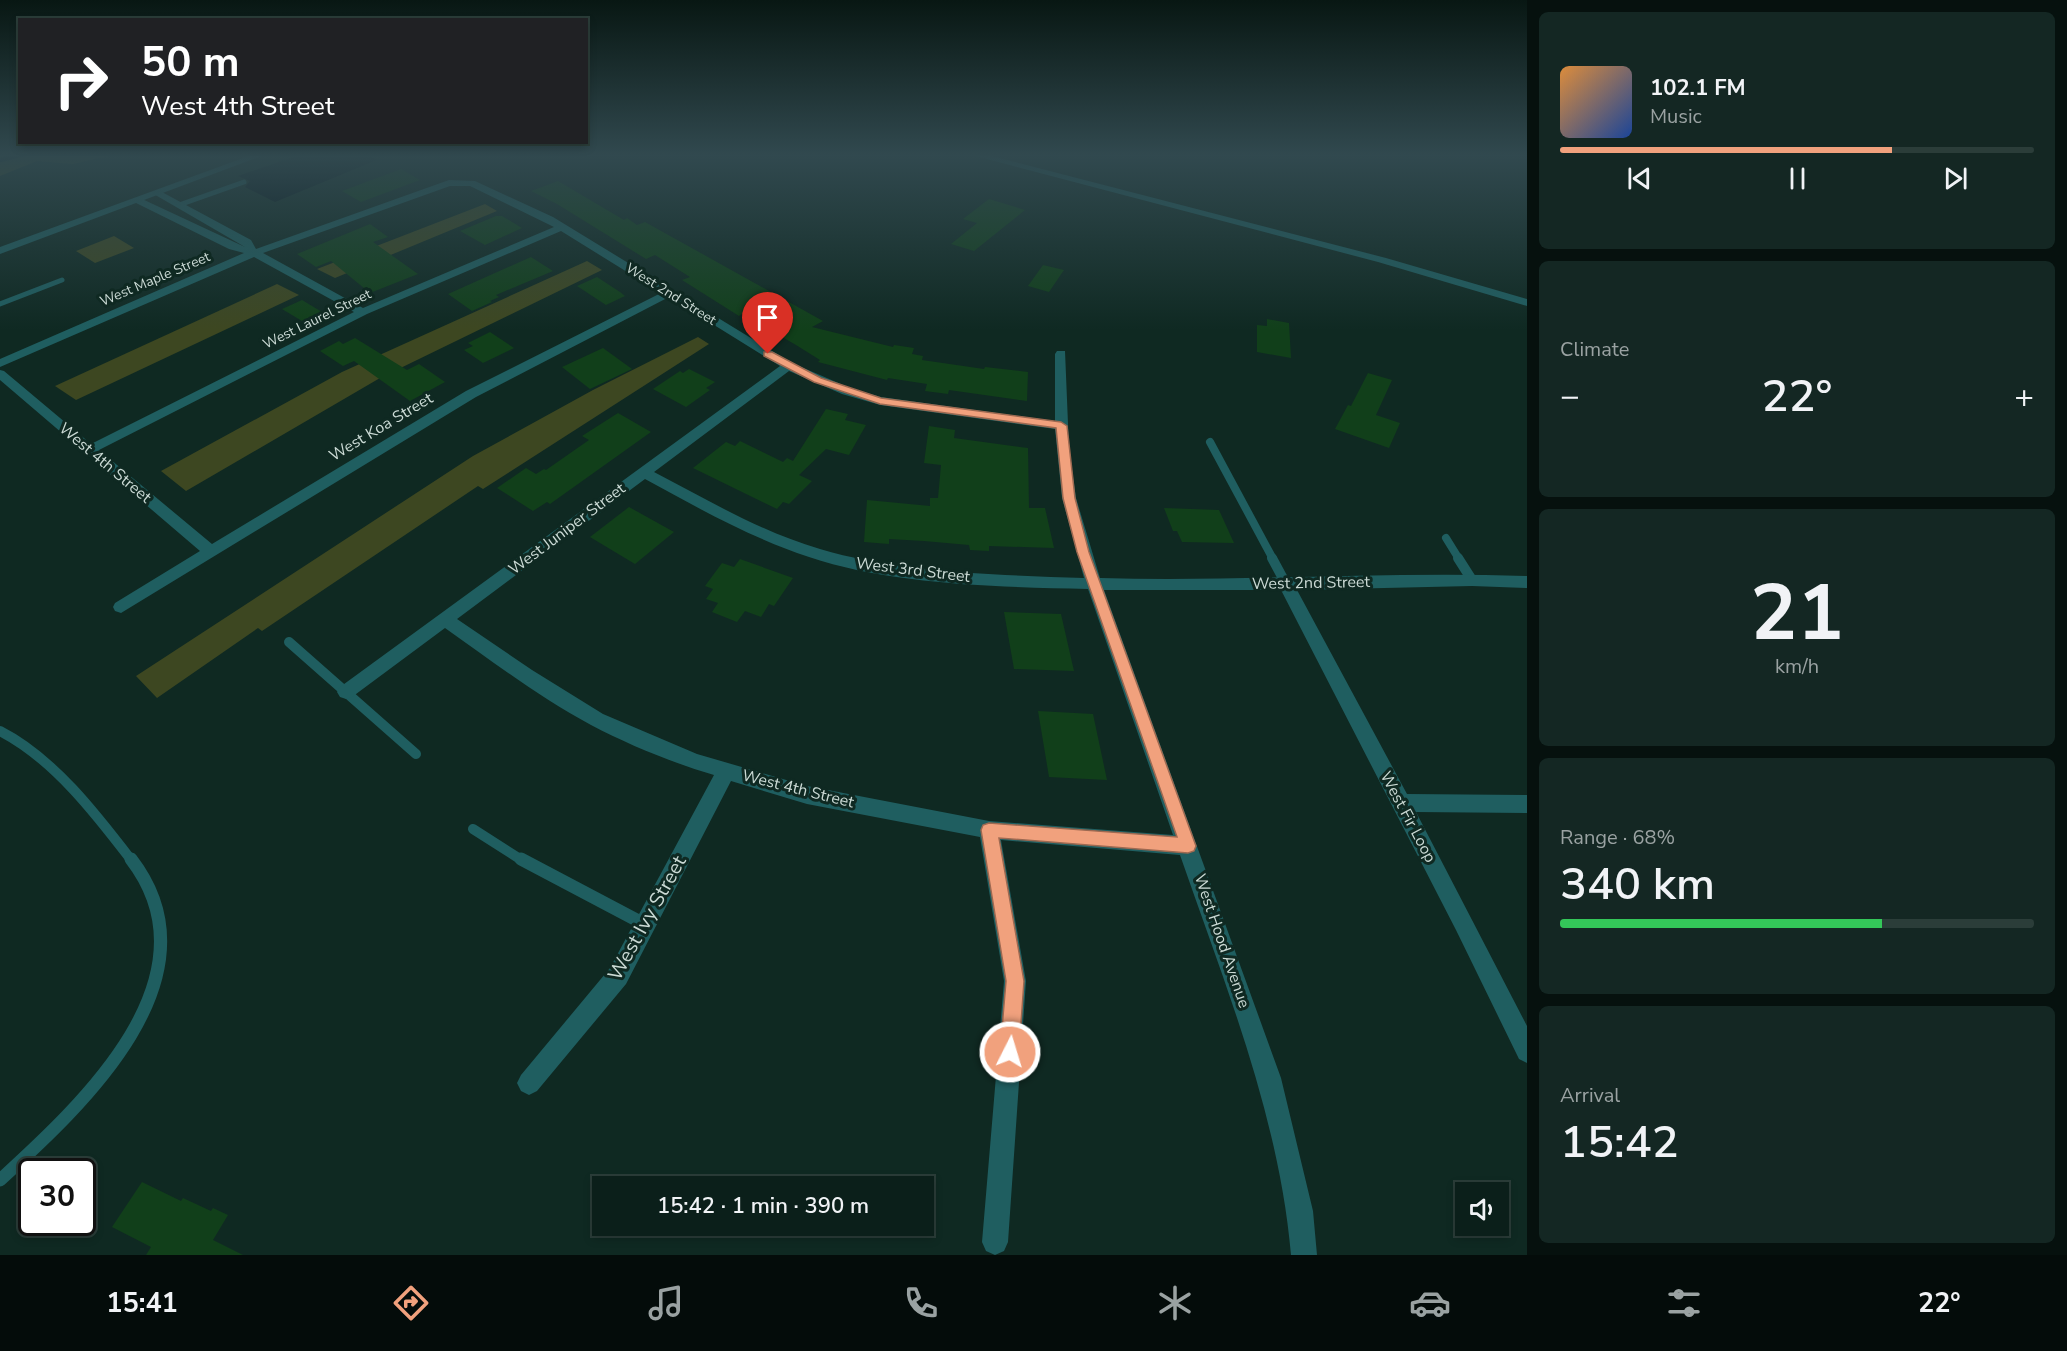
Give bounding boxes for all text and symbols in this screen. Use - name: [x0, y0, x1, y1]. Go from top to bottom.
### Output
- text: 50 m: [141, 34, 240, 91]
- icon: right: [42, 42, 120, 120]
- text: 102.1 FM: [1650, 73, 1746, 103]
- text: West 4th Street: [141, 88, 334, 125]
- text: Music: [1650, 103, 1702, 130]
- icon: previous: [1623, 162, 1656, 195]
- icon: pause: [1781, 162, 1814, 195]
- icon: next: [1939, 162, 1972, 195]
- street label: West Maple Street: [97, 247, 213, 311]
- street label: West 2nd Street: [622, 259, 720, 330]
- street label: West Laurel Street: [260, 284, 374, 353]
- pin: [742, 292, 793, 354]
- icon: arrive: [751, 301, 784, 334]
- text: Climate: [1560, 336, 1629, 363]
- text: 22°: [1762, 366, 1832, 427]
- text: −: [1560, 374, 1580, 419]
- text: +: [2014, 374, 2034, 419]
- street label: West Koa Street: [325, 387, 437, 467]
- street label: West 4th Street: [54, 418, 156, 509]
- street label: West Juniper Street: [504, 478, 630, 580]
- street label: West 3rd Street: [855, 552, 972, 588]
- text: 21: [1750, 560, 1844, 667]
- street label: West 2nd Street: [1252, 571, 1371, 595]
- text: km/h: [1775, 653, 1819, 680]
- street label: West 4th Street: [740, 764, 857, 814]
- street label: West Fir Loop: [1375, 767, 1441, 867]
- text: Range · 68%: [1560, 824, 1675, 851]
- street label: West Ivy Street: [602, 850, 693, 985]
- text: 340 km: [1560, 854, 1715, 915]
- street label: West Hood Avenue: [1189, 871, 1255, 1011]
- position arrow: [978, 1020, 1042, 1084]
- text: Arrival: [1560, 1082, 1620, 1109]
- text: 15:42: [1560, 1112, 1679, 1173]
- speed limit sign: 30: [18, 1158, 96, 1236]
- map controls: [1455, 1182, 1509, 1236]
- button: sound: [1455, 1182, 1509, 1236]
- text: 15:42 · 1 min · 390 m: [657, 1191, 869, 1221]
- icon: directions: [390, 1282, 432, 1324]
- icon: music: [645, 1282, 687, 1324]
- icon: phone: [900, 1282, 942, 1324]
- icon: climate: [1154, 1282, 1196, 1324]
- icon: car: [1409, 1282, 1451, 1324]
- icon: filters: [1663, 1282, 1705, 1324]
- text: 15:41: [106, 1285, 178, 1322]
- text: 22°: [1918, 1285, 1961, 1322]

